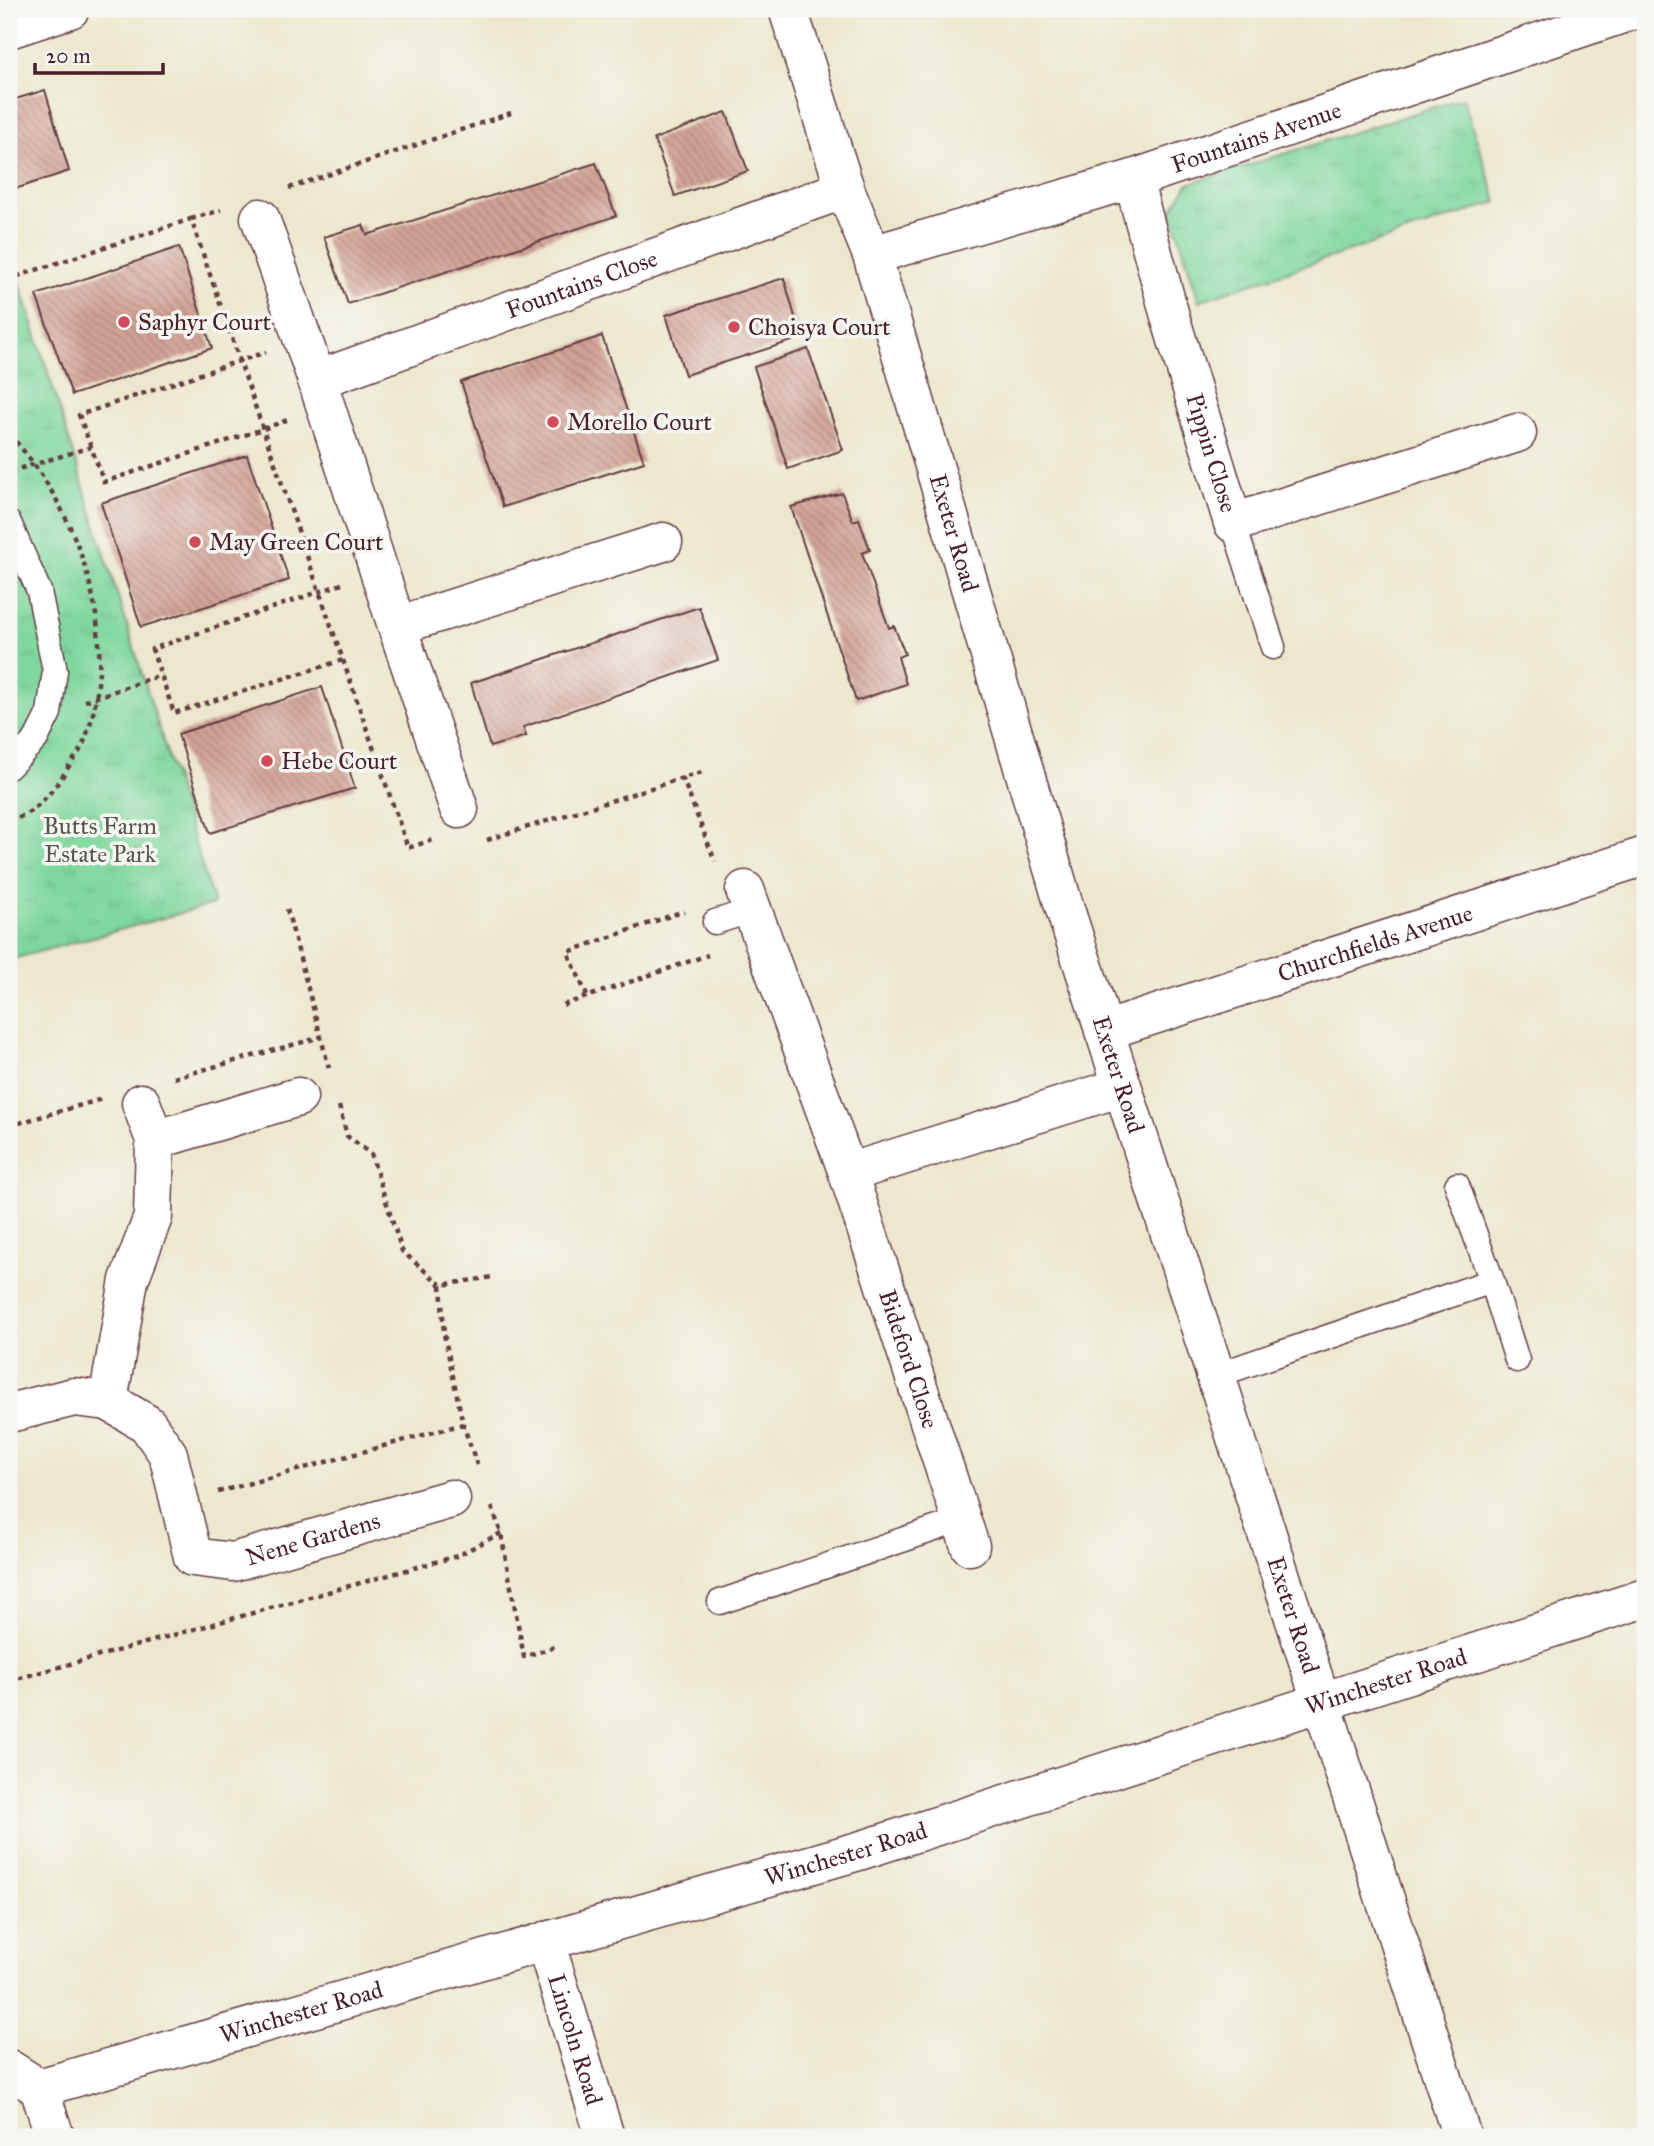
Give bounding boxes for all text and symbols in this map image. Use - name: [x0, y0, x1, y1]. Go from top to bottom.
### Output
- scale bar: [35, 32, 163, 76]
- text: 20 m: [46, 43, 91, 69]
- street label: Fountains Avenue: [1167, 95, 1345, 180]
- street label: Fountains Close: [502, 243, 662, 325]
- place label: Saphyr Court: [138, 307, 272, 337]
- place label: Choisya Court: [748, 312, 891, 342]
- marker: Saphyr Court: [116, 314, 132, 330]
- marker: Choisya Court: [726, 319, 742, 335]
- street label: Pippin Close: [1179, 390, 1244, 516]
- place label: Morello Court: [567, 407, 712, 437]
- marker: Morello Court: [545, 414, 561, 430]
- street label: Exeter Road: [922, 471, 986, 596]
- place label: May Green Court: [209, 527, 384, 557]
- marker: May Green Court: [187, 534, 203, 550]
- place label: Hebe Court: [281, 746, 398, 776]
- marker: Hebe Court: [259, 753, 275, 769]
- park label: Butts Farm Estate Park: [43, 811, 157, 869]
- street label: Churchfields Avenue: [1274, 898, 1476, 989]
- street label: Exeter Road: [1086, 1012, 1151, 1137]
- street label: Bideford Close: [872, 1286, 946, 1432]
- street label: Nene Gardens: [242, 1505, 384, 1573]
- street label: Exeter Road: [1260, 1553, 1326, 1677]
- street label: Winchester Road: [1301, 1641, 1471, 1721]
- street label: Winchester Road: [761, 1815, 931, 1892]
- street label: Lincoln Road: [541, 1970, 609, 2109]
- street label: Winchester Road: [216, 1974, 386, 2050]

